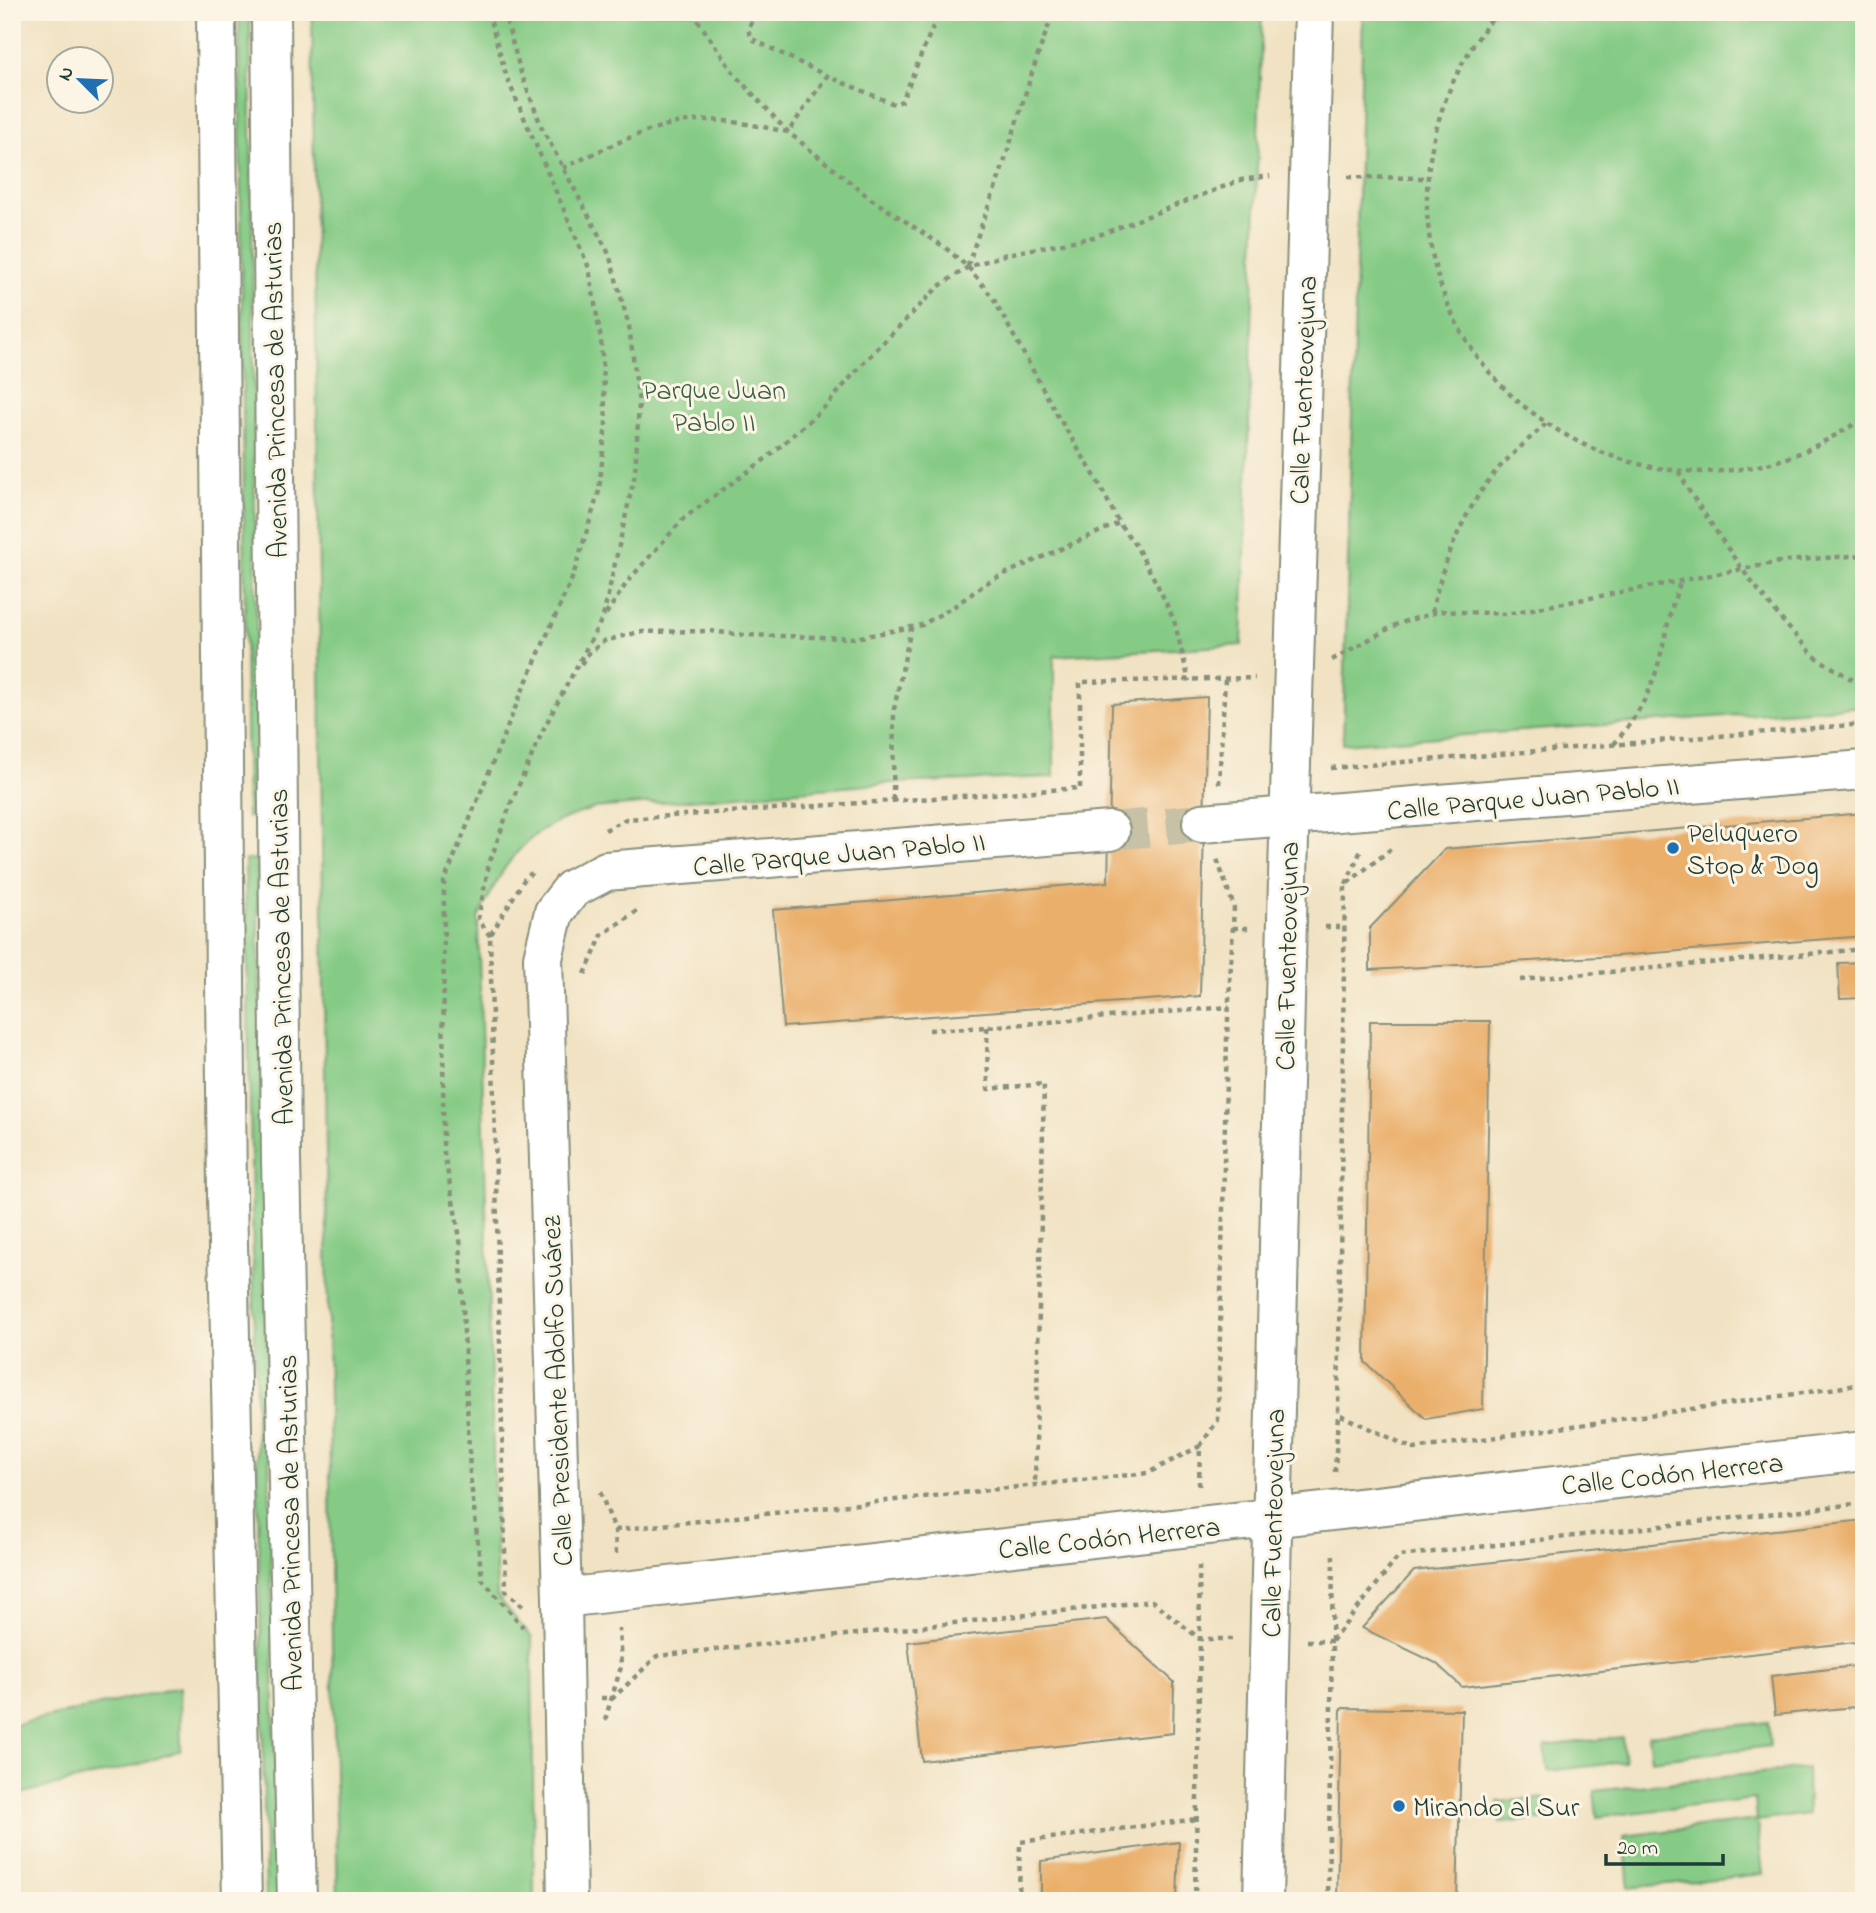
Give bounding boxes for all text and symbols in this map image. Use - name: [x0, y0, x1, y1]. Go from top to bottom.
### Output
- north arrow: [46, 46, 116, 116]
- text: N: [52, 63, 82, 85]
- street label: Avenida Princesa de Asturias: [254, 221, 301, 559]
- street label: Calle Fuenteovejuna: [1281, 275, 1330, 505]
- park label: Parque Juan Pablo II: [642, 372, 786, 445]
- street label: Calle Parque Juan Pablo II: [1385, 767, 1681, 834]
- street label: Avenida Princesa de Asturias: [260, 788, 307, 1126]
- place label: Peluquero Stop & Dog: [1687, 815, 1819, 888]
- street label: Calle Parque Juan Pablo II: [691, 823, 987, 890]
- marker: Peluquero Stop & Dog: [1665, 840, 1681, 856]
- street label: Calle Fuenteovejuna: [1267, 841, 1312, 1071]
- street label: Calle Presidente Adolfo Suárez: [533, 1215, 586, 1567]
- street label: Avenida Princesa de Asturias: [269, 1354, 316, 1692]
- street label: Calle Fuenteovejuna: [1253, 1408, 1298, 1638]
- street label: Calle Codón Herrera: [1559, 1444, 1785, 1509]
- street label: Calle Codón Herrera: [996, 1508, 1222, 1573]
- place label: Mirando al Sur: [1413, 1789, 1580, 1830]
- marker: Mirando al Sur: [1391, 1798, 1407, 1814]
- scale bar: [1606, 1822, 1724, 1866]
- text: 20 m: [1617, 1834, 1658, 1864]

